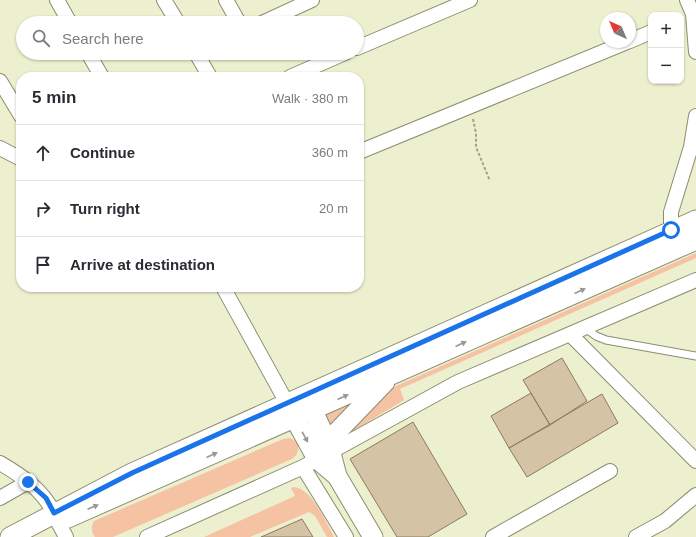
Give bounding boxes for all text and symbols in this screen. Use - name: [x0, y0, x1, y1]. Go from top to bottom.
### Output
- north arrow: [600, 12, 636, 48]
- map controls: [648, 12, 684, 84]
- button: +: [648, 12, 684, 48]
- search box: [16, 16, 364, 60]
- icon: search: [30, 27, 52, 49]
- text: Search here: [62, 30, 144, 47]
- button: −: [648, 48, 684, 84]
- text: 5 min: [32, 88, 76, 107]
- text: Walk · 380 m: [272, 91, 348, 106]
- icon: ahead: [32, 142, 54, 164]
- text: Continue: [70, 144, 135, 161]
- text: 360 m: [312, 145, 348, 160]
- icon: right: [32, 198, 54, 220]
- text: Turn right: [70, 200, 140, 217]
- text: 20 m: [319, 201, 348, 216]
- route start: [662, 221, 680, 239]
- icon: arrive: [32, 254, 54, 276]
- text: Arrive at destination: [70, 256, 215, 273]
- one-way arrow: [575, 288, 586, 294]
- one-way arrow: [456, 341, 467, 347]
- one-way arrow: [337, 394, 349, 400]
- one-way arrow: [302, 432, 308, 443]
- one-way arrow: [207, 452, 219, 458]
- route end: [19, 473, 37, 491]
- one-way arrow: [88, 504, 100, 510]

